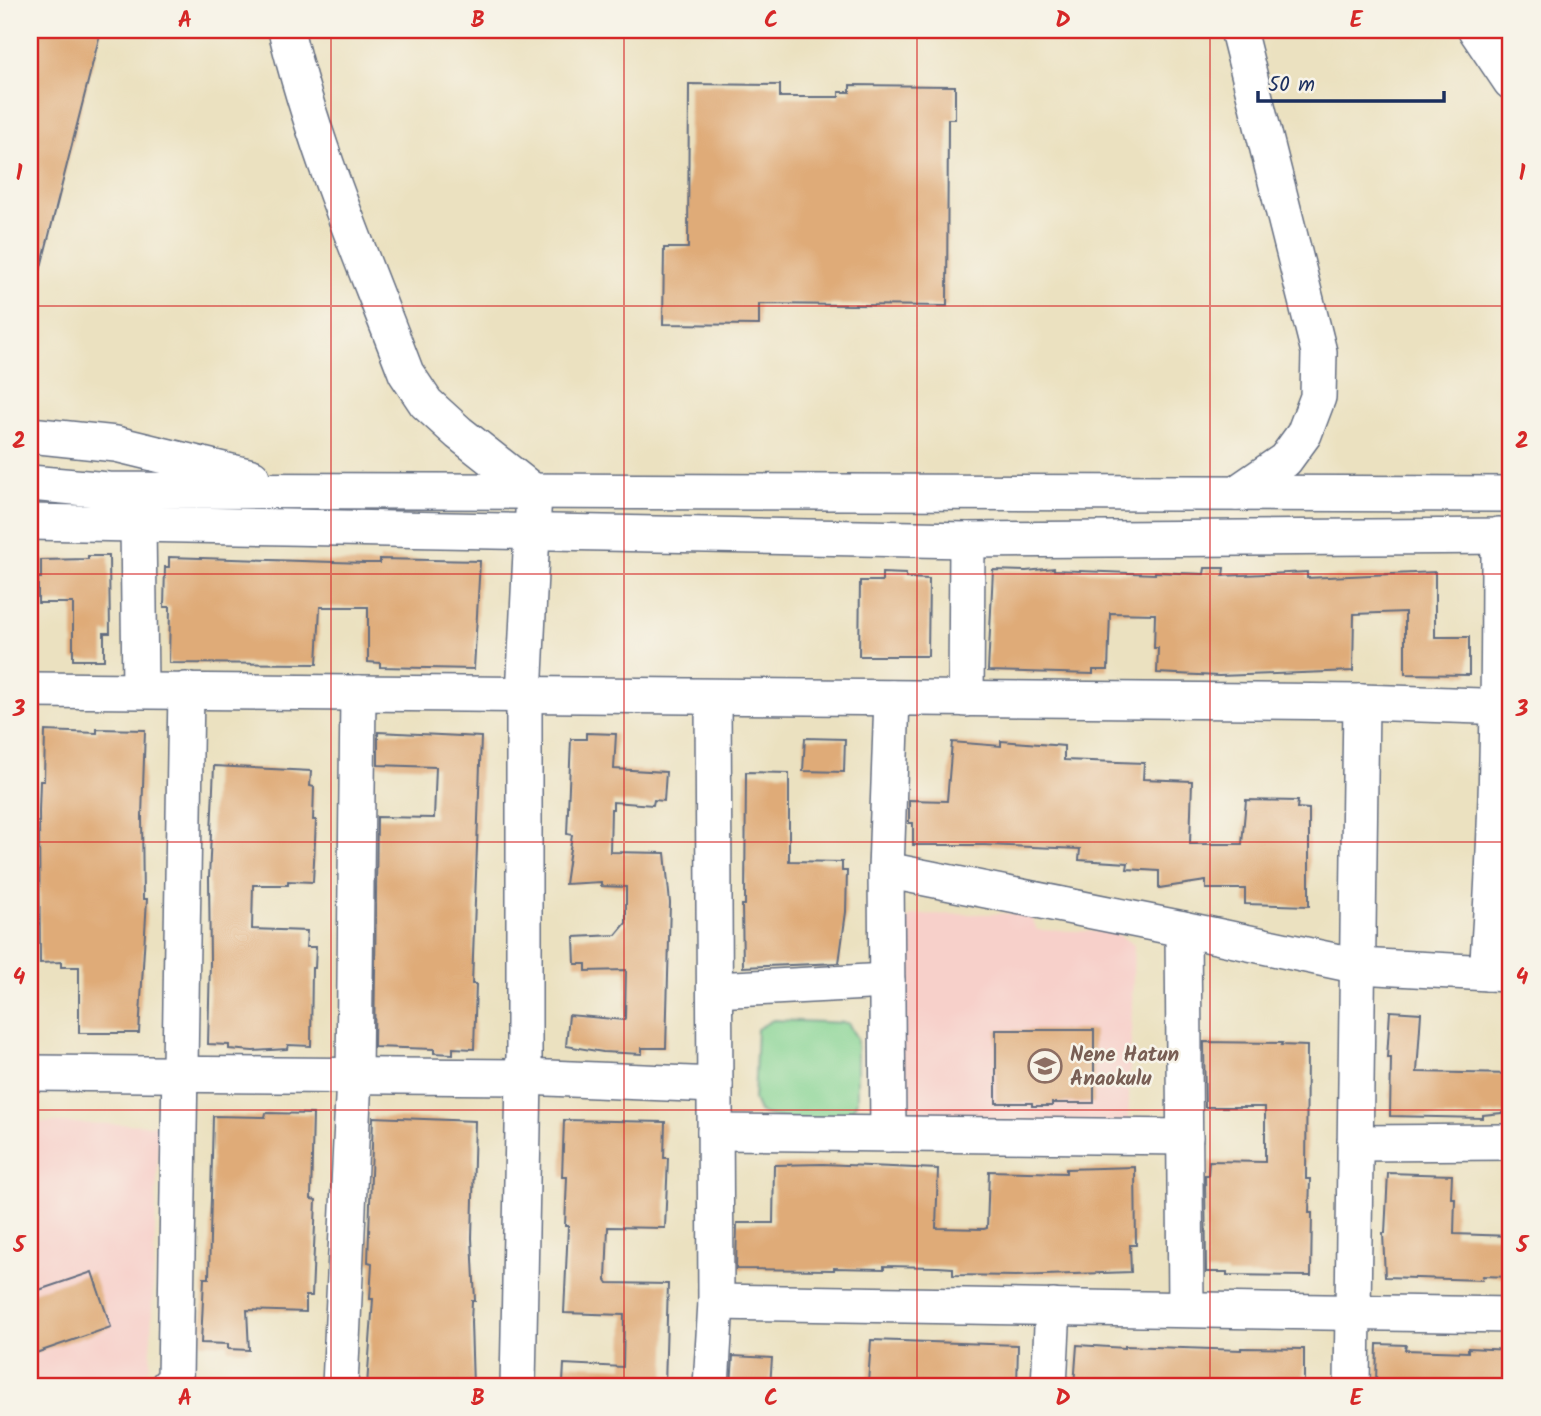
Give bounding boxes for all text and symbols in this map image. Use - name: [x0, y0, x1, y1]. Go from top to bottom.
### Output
- text: A: [178, 3, 192, 39]
- text: B: [471, 3, 485, 39]
- text: C: [764, 3, 778, 39]
- text: D: [1055, 3, 1071, 39]
- text: E: [1350, 3, 1364, 39]
- scale bar: [1258, 60, 1443, 104]
- text: 50 m: [1268, 69, 1315, 102]
- text: 1: [16, 156, 23, 192]
- text: 1: [1519, 156, 1526, 192]
- text: 2: [12, 424, 26, 460]
- text: 2: [1515, 424, 1529, 460]
- text: 3: [12, 692, 26, 728]
- text: 3: [1515, 692, 1529, 728]
- text: 4: [13, 960, 26, 996]
- text: 4: [1516, 960, 1529, 996]
- place label: Nene Hatun Anaokulu: [1070, 1039, 1179, 1096]
- school or university icon: Nene Hatun Anaokulu: [1026, 1047, 1064, 1085]
- text: 5: [12, 1228, 27, 1264]
- text: 5: [1515, 1228, 1530, 1264]
- text: A: [178, 1381, 192, 1416]
- text: B: [471, 1381, 485, 1416]
- text: C: [764, 1381, 778, 1416]
- text: D: [1055, 1381, 1071, 1416]
- text: E: [1350, 1381, 1364, 1416]

